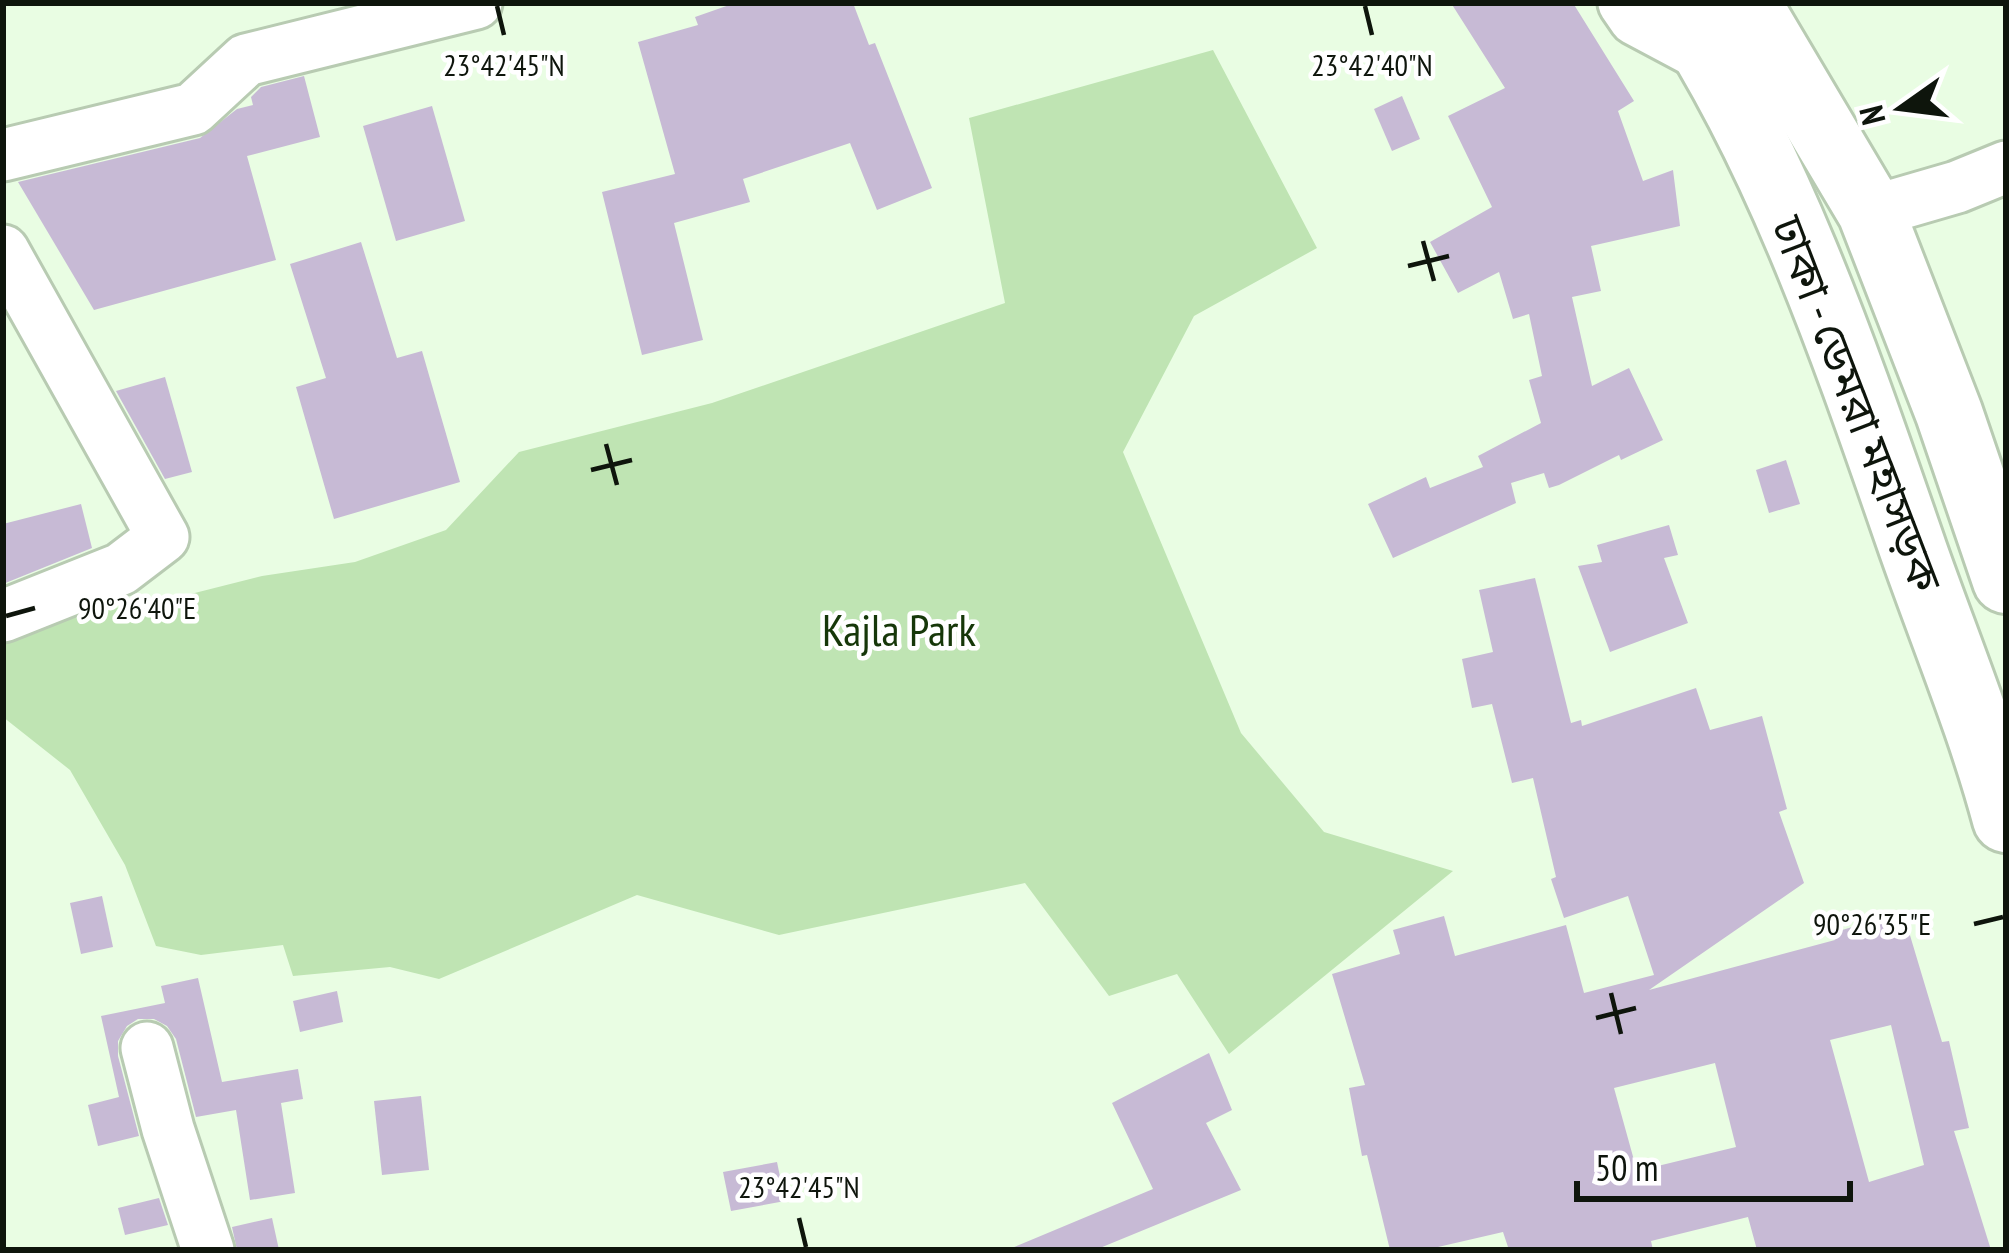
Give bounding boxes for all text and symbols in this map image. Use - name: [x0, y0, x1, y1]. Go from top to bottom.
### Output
- text: 23°42'45"N: [443, 45, 565, 84]
- text: 23°42'40"N: [1311, 45, 1433, 84]
- north arrow: [1841, 48, 1961, 168]
- text: N: [1848, 102, 1894, 129]
- street label: ঢাকা - ডেমরা মহাসড়ক: [1759, 207, 1957, 600]
- text: 90°26'40"E: [78, 588, 196, 627]
- park label: Kajla Park: [822, 600, 976, 658]
- text: 90°26'35"E: [1813, 904, 1931, 943]
- scale bar: [1577, 1127, 1850, 1201]
- text: 50 m: [1595, 1144, 1658, 1191]
- text: 23°42'45"N: [738, 1167, 860, 1206]

